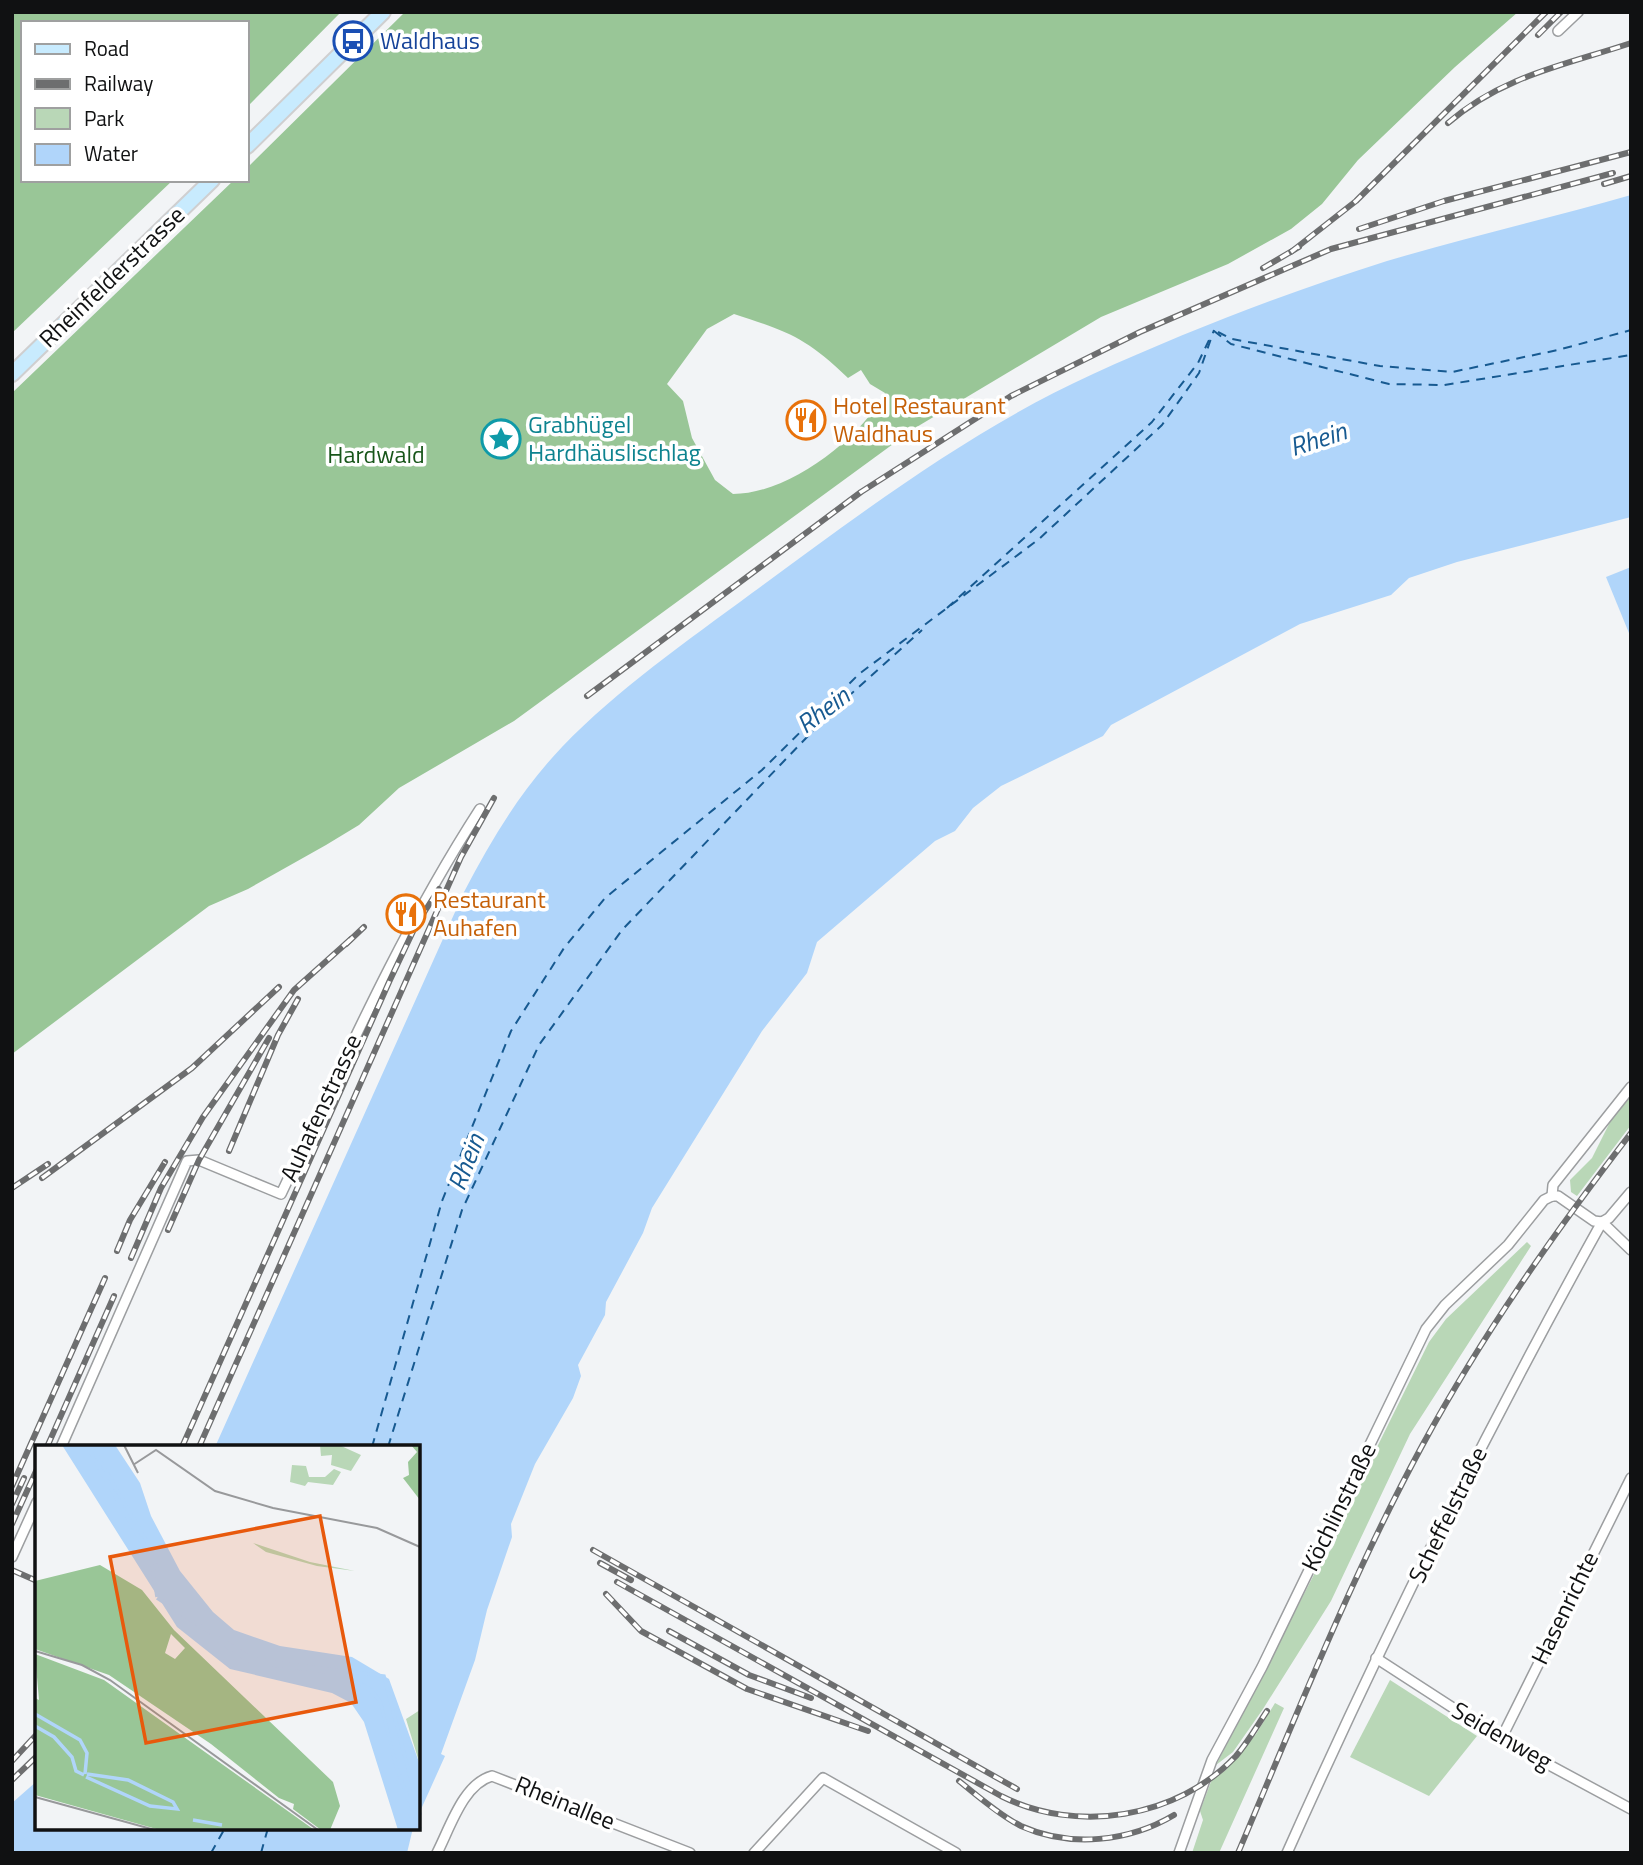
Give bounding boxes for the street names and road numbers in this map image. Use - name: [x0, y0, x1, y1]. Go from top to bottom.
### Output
- street label: Rheinfelderstrasse: [30, 197, 192, 356]
- street label: Auhafenstrasse: [270, 1028, 370, 1187]
- street label: Köchlinstraße: [1291, 1436, 1385, 1577]
- street label: Scheffelstraße: [1399, 1440, 1496, 1589]
- street label: Hasenrichte: [1521, 1545, 1607, 1670]
- street label: Seidenweg: [1446, 1692, 1559, 1778]
- street label: Rheinallee: [510, 1766, 621, 1838]

